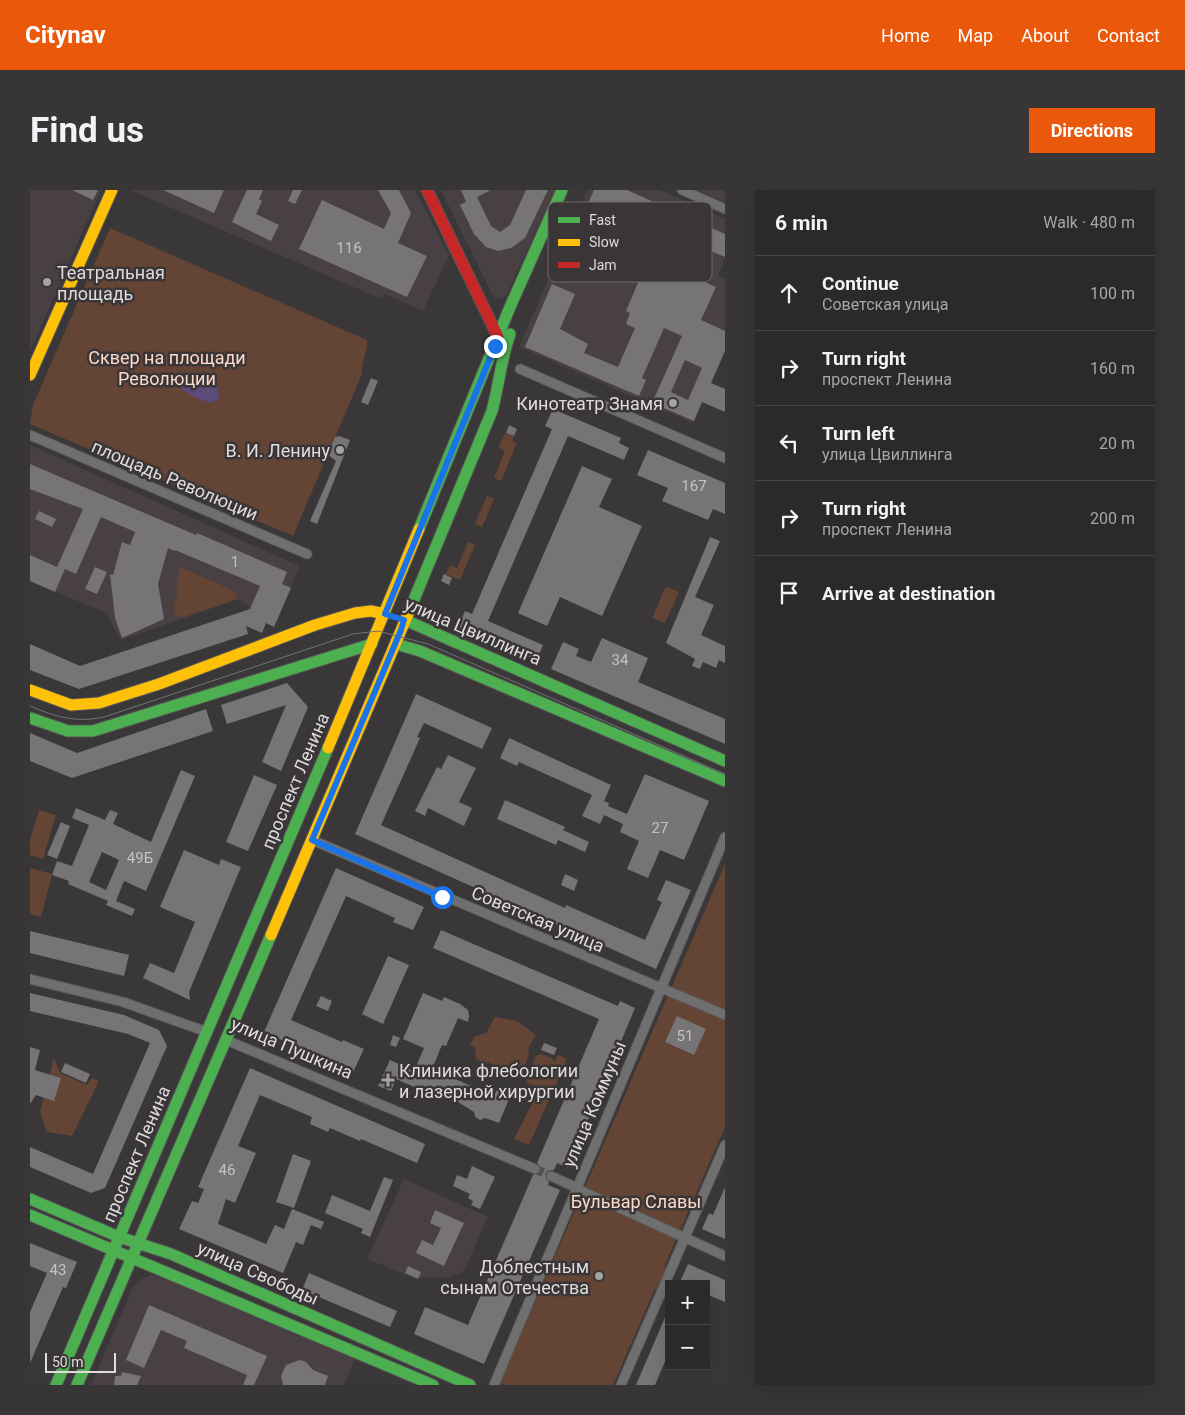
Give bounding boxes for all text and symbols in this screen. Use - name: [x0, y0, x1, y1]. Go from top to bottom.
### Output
- text: Citynav: [25, 21, 106, 49]
- text: Home: [881, 25, 930, 46]
- text: Map: [958, 25, 993, 46]
- text: About: [1021, 25, 1069, 46]
- text: Contact: [1097, 25, 1160, 46]
- button: Directions: [1029, 108, 1155, 153]
- text: Find us: [30, 110, 144, 151]
- legend: [548, 202, 712, 282]
- text: 6 min: [775, 211, 828, 235]
- text: Fast: [589, 212, 616, 228]
- text: Walk · 480 m: [1043, 213, 1135, 232]
- text: Slow: [589, 234, 620, 250]
- house number: 116: [336, 239, 362, 257]
- text: Jam: [589, 257, 617, 273]
- place label: Театральная площадь: [57, 262, 165, 304]
- text: Continue: [822, 272, 899, 295]
- marker: Театральная площадь: [41, 276, 53, 288]
- icon: ahead: [775, 279, 803, 307]
- text: 100 m: [1090, 284, 1135, 303]
- text: Советская улица: [822, 295, 949, 314]
- route end: [484, 335, 507, 358]
- park label: Сквер на площади Революции: [88, 347, 246, 389]
- text: Turn right: [822, 347, 906, 370]
- icon: right: [775, 354, 803, 382]
- text: 160 m: [1090, 359, 1135, 378]
- text: проспект Ленина: [822, 370, 952, 389]
- place label: Кинотеатр Знамя: [516, 393, 663, 414]
- marker: Кинотеатр Знамя: [667, 397, 679, 409]
- text: Turn left: [822, 422, 895, 445]
- icon: left: [775, 429, 803, 457]
- text: 20 m: [1099, 434, 1135, 453]
- street label: площадь Революции: [89, 435, 261, 525]
- place label: В. И. Ленину: [226, 440, 330, 461]
- marker: В. И. Ленину: [334, 444, 346, 456]
- text: улица Цвиллинга: [822, 445, 952, 464]
- house number: 167: [681, 477, 707, 495]
- text: Turn right: [822, 497, 906, 520]
- icon: right: [775, 504, 803, 532]
- text: 200 m: [1090, 509, 1135, 528]
- text: проспект Ленина: [822, 520, 952, 539]
- house number: 1: [231, 553, 239, 571]
- icon: arrive: [775, 579, 803, 607]
- text: Arrive at destination: [822, 582, 995, 605]
- street label: улица Цвиллинга: [401, 593, 545, 669]
- house number: 34: [612, 651, 629, 669]
- street label: проспект Ленина: [257, 710, 333, 852]
- house number: 27: [652, 819, 668, 837]
- house number: 49Б: [127, 849, 153, 867]
- street label: Советская улица: [468, 882, 608, 956]
- route start: [431, 886, 454, 909]
- street label: улица Пушкина: [228, 1013, 356, 1083]
- house number: 51: [677, 1027, 693, 1045]
- street label: улица Коммуны: [558, 1038, 630, 1170]
- place label: Клиника флебологии и лазерной хирургии: [399, 1060, 578, 1102]
- marker: Клиника флебологии и лазерной хирургии: [381, 1073, 395, 1087]
- street label: проспект Ленина: [98, 1083, 174, 1225]
- house number: 46: [219, 1161, 235, 1179]
- park label: Бульвар Славы: [571, 1191, 701, 1212]
- street label: улица Свободы: [194, 1237, 322, 1309]
- place label: Доблестным сынам Отечества: [440, 1256, 589, 1298]
- house number: 43: [50, 1261, 66, 1279]
- marker: Доблестным сынам Отечества: [593, 1270, 605, 1282]
- map controls: [665, 1280, 710, 1370]
- button: +: [665, 1280, 710, 1325]
- button: −: [665, 1325, 710, 1370]
- scale bar: [45, 1350, 116, 1373]
- text: 50 m: [52, 1354, 84, 1370]

